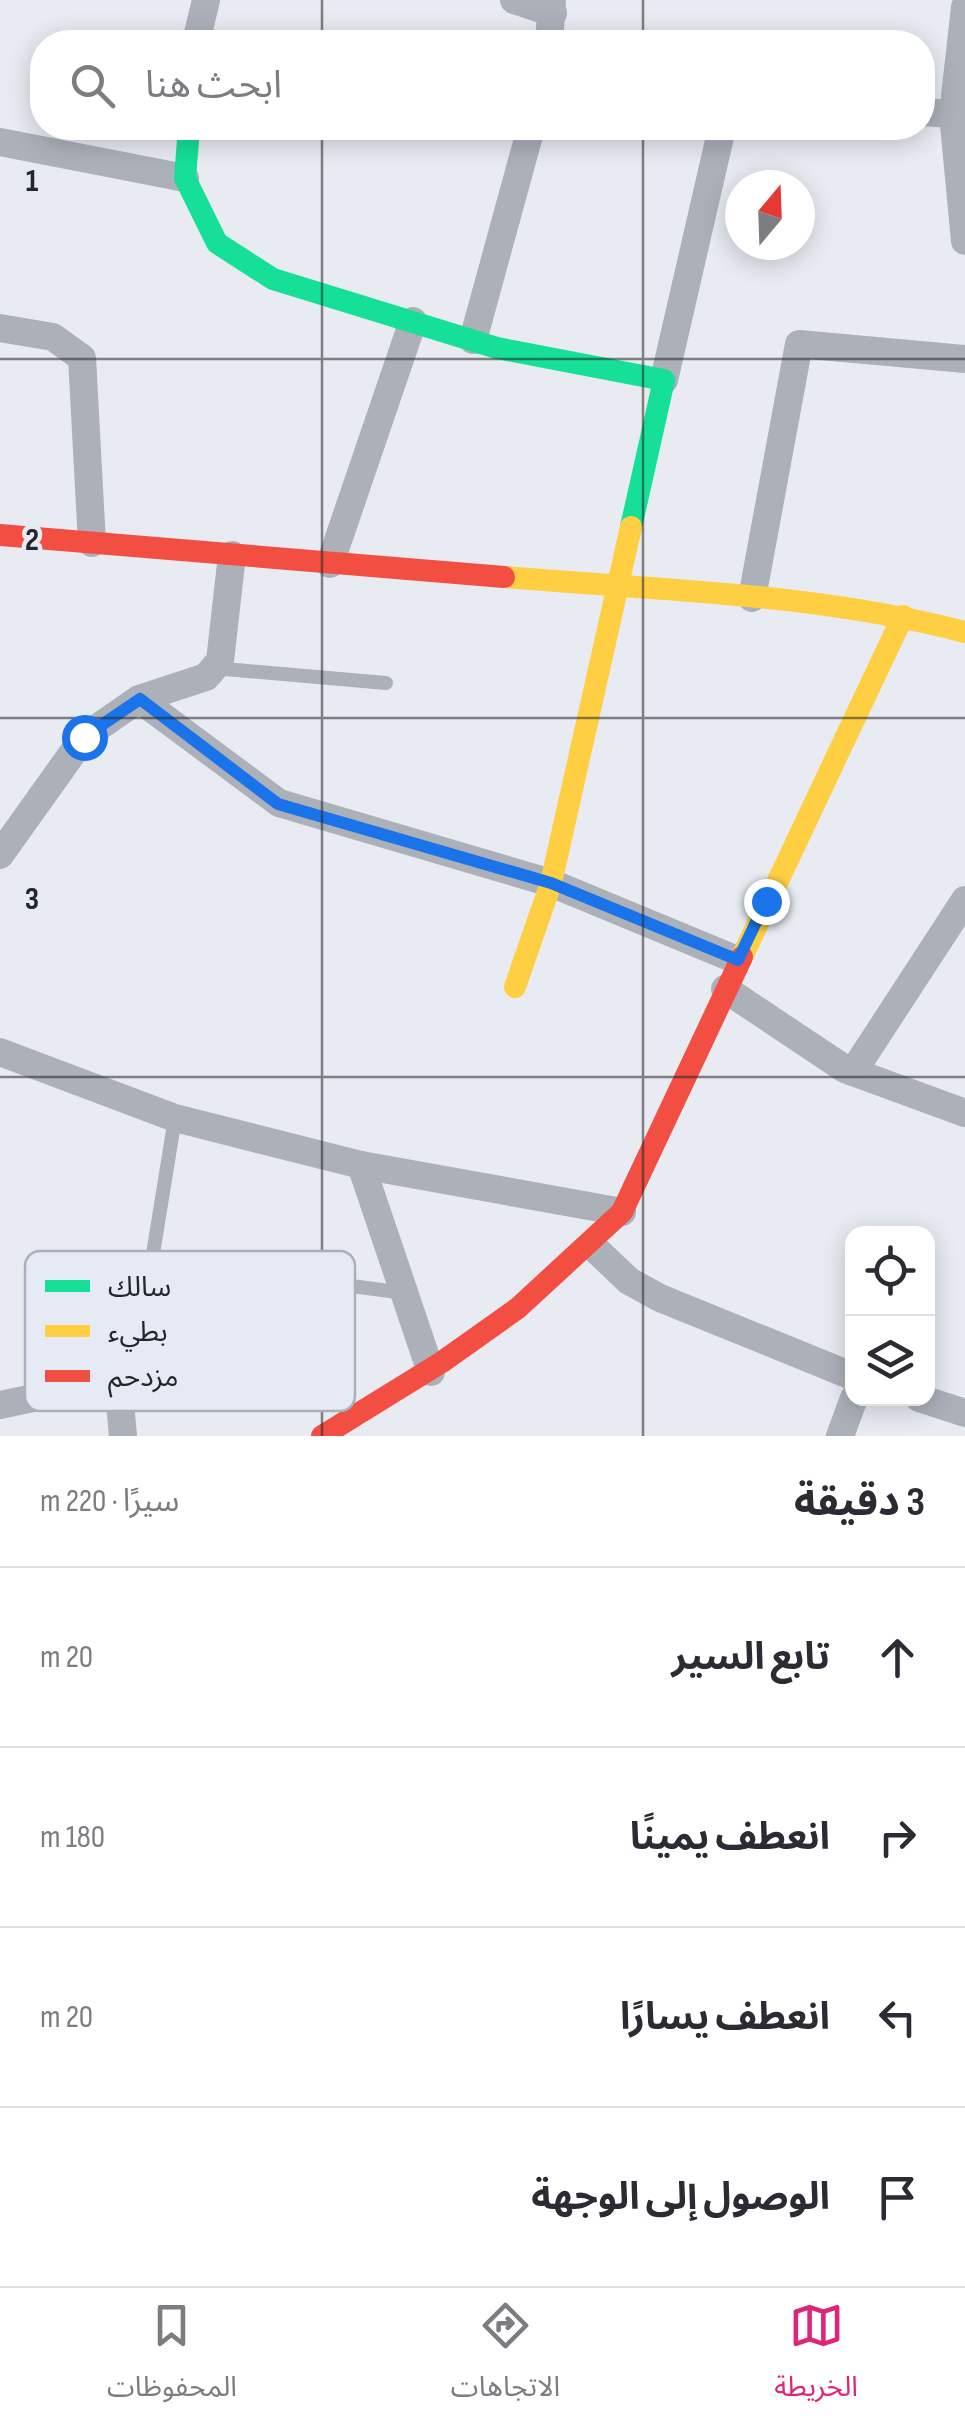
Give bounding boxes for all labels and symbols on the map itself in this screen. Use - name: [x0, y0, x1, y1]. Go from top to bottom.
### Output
- text: 1: [26, 162, 39, 201]
- north arrow: [725, 170, 815, 260]
- text: 2: [25, 521, 39, 560]
- route start: [62, 715, 108, 761]
- route end: [744, 879, 790, 925]
- text: 3: [25, 880, 39, 919]
- legend: [25, 1251, 355, 1411]
- text: سالك: [108, 1271, 171, 1304]
- text: بطيء: [108, 1316, 168, 1352]
- text: مزدحم: [108, 1361, 179, 1398]

